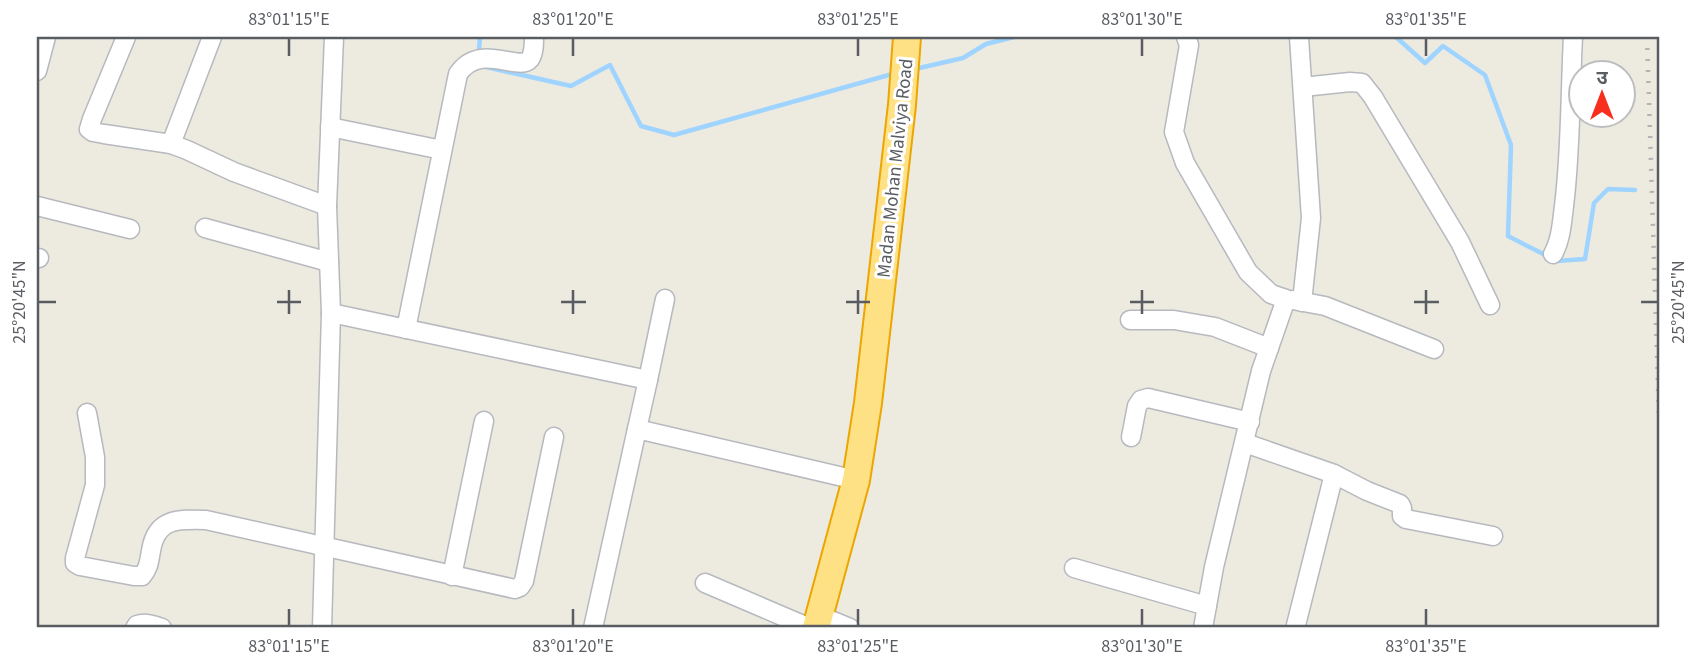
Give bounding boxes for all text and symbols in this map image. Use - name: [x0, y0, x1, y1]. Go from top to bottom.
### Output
- text: 83°01'15"E: [248, 7, 330, 32]
- text: 83°01'20"E: [532, 7, 614, 32]
- text: 83°01'25"E: [817, 7, 899, 32]
- text: 83°01'30"E: [1101, 7, 1183, 32]
- text: 83°01'35"E: [1385, 7, 1467, 32]
- street label: Madan Mohan Malviya Road: [871, 57, 920, 279]
- north arrow: [1568, 60, 1638, 130]
- text: उ: [1596, 65, 1608, 92]
- text: 25°20'45"N: [7, 260, 32, 344]
- text: 25°20'45"N: [1666, 260, 1691, 344]
- text: 83°01'15"E: [248, 634, 330, 659]
- text: 83°01'20"E: [532, 634, 614, 659]
- text: 83°01'25"E: [817, 634, 899, 659]
- text: 83°01'30"E: [1101, 634, 1183, 659]
- text: 83°01'35"E: [1385, 634, 1467, 659]

